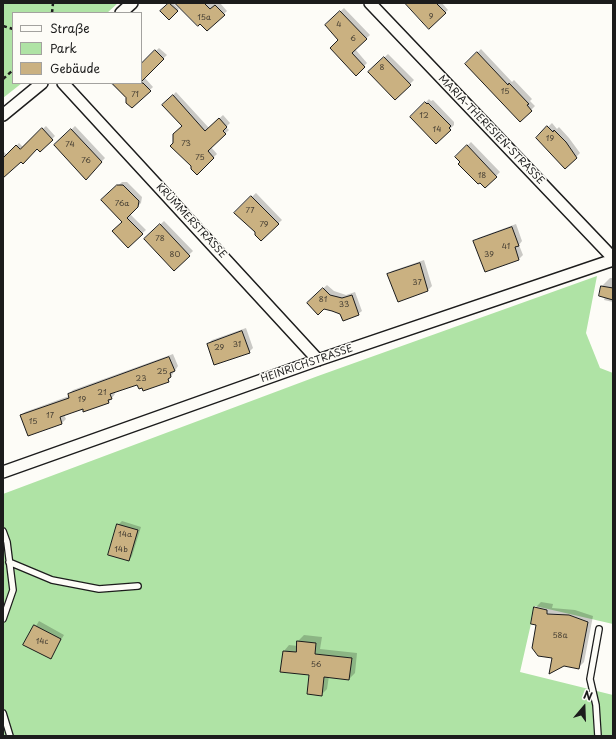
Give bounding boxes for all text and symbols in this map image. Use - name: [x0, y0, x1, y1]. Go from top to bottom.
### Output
- legend: [12, 12, 142, 84]
- house number: 9: [429, 12, 433, 22]
- house number: 15a: [197, 13, 211, 23]
- text: Straße: [50, 19, 90, 37]
- house number: 4: [336, 20, 342, 30]
- house number: 6: [350, 34, 356, 44]
- text: Park: [50, 39, 77, 57]
- text: Gebäude: [50, 59, 100, 77]
- house number: 8: [380, 63, 384, 73]
- street label: MARIA-THERESIEN-STRASSE: [436, 73, 546, 187]
- house number: 15: [501, 87, 509, 97]
- house number: 71: [131, 90, 139, 100]
- house number: 12: [419, 111, 429, 121]
- house number: 14: [433, 125, 441, 135]
- house number: 19: [546, 134, 554, 144]
- house number: 73: [181, 139, 191, 149]
- house number: 74: [65, 140, 75, 150]
- house number: 75: [195, 153, 205, 163]
- house number: 76: [81, 156, 91, 166]
- house number: 18: [478, 171, 486, 181]
- street label: KRÜMMERSTRASSE: [153, 181, 229, 261]
- house number: 76a: [115, 199, 129, 209]
- house number: 77: [246, 206, 254, 216]
- house number: 79: [259, 220, 269, 230]
- house number: 78: [155, 234, 165, 244]
- house number: 41: [502, 242, 510, 252]
- house number: 80: [170, 250, 180, 260]
- house number: 39: [484, 250, 494, 260]
- house number: 37: [412, 278, 422, 288]
- house number: 81: [319, 295, 327, 305]
- house number: 33: [339, 300, 349, 310]
- house number: 31: [233, 340, 241, 350]
- house number: 29: [214, 343, 224, 353]
- street label: HEINRICHSTRASSE: [259, 343, 355, 385]
- house number: 25: [157, 367, 167, 377]
- house number: 23: [136, 374, 146, 384]
- house number: 21: [97, 388, 107, 398]
- house number: 19: [78, 395, 86, 405]
- house number: 17: [46, 411, 54, 421]
- house number: 15: [29, 417, 37, 427]
- house number: 14a: [118, 530, 132, 540]
- house number: 14b: [114, 545, 128, 555]
- house number: 58a: [552, 631, 568, 641]
- house number: 14c: [36, 637, 48, 647]
- house number: 56: [311, 660, 321, 670]
- text: N: [581, 686, 595, 705]
- north arrow: [564, 687, 604, 727]

